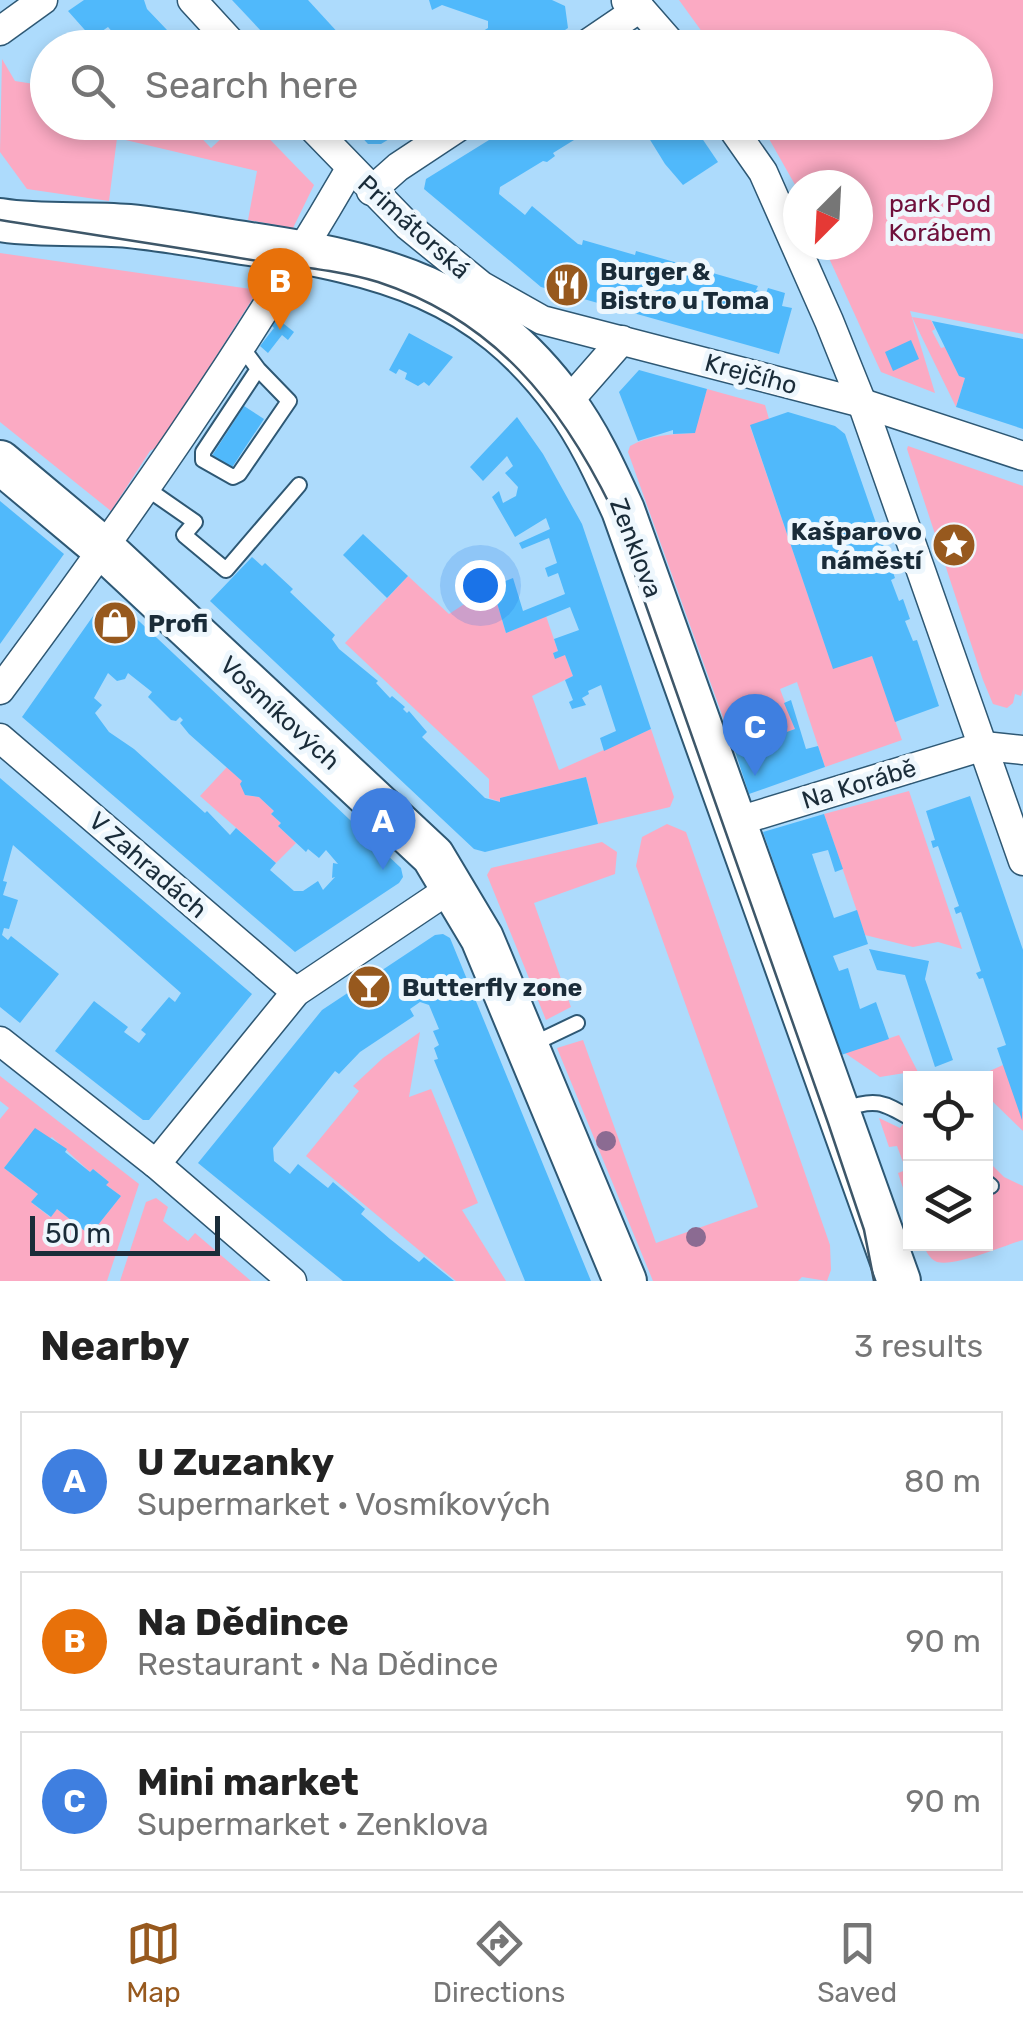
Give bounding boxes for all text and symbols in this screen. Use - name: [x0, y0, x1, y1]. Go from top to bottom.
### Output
- search box: [30, 30, 993, 140]
- icon: search: [65, 58, 120, 113]
- text: Search here: [145, 62, 358, 108]
- street label: Primátorská: [352, 169, 476, 285]
- north arrow: [783, 170, 873, 260]
- park label: park Pod Korábem: [889, 189, 991, 247]
- pin: B: [248, 248, 312, 330]
- place label: Burger & Bistro u Toma: [600, 257, 769, 315]
- restaurant icon: Burger & Bistro u Toma: [544, 262, 590, 308]
- street label: Krejčího: [702, 348, 800, 400]
- street label: Zenklova: [604, 494, 668, 602]
- place label: Kašparovo náměstí: [791, 517, 924, 575]
- place icon: Kašparovo náměstí: [931, 522, 977, 568]
- your location: [455, 560, 506, 611]
- shop icon: Profi: [92, 600, 138, 646]
- place label: Profi: [148, 609, 208, 638]
- street label: Vosmíkových: [214, 650, 346, 776]
- pin: C: [722, 694, 788, 776]
- street label: Na Korábě: [798, 753, 920, 815]
- pin: A: [350, 788, 416, 870]
- street label: V Zahradách: [83, 806, 213, 924]
- bar icon: Butterfly zone: [346, 964, 392, 1010]
- place label: Butterfly zone: [402, 973, 582, 1002]
- map controls: [903, 1071, 993, 1251]
- button: locate: [903, 1071, 993, 1161]
- button: layers: [903, 1161, 993, 1251]
- scale bar: [30, 1211, 220, 1256]
- text: 50 m: [45, 1217, 111, 1250]
- text: Nearby: [40, 1321, 190, 1371]
- text: 3 results: [854, 1327, 983, 1365]
- text: U Zuzanky: [137, 1439, 334, 1485]
- text: A: [63, 1462, 86, 1500]
- text: 80 m: [904, 1462, 981, 1500]
- text: Supermarket · Vosmíkových: [137, 1485, 551, 1523]
- text: Na Dědince: [137, 1599, 349, 1645]
- text: B: [63, 1622, 86, 1660]
- text: 90 m: [905, 1622, 981, 1660]
- text: Restaurant · Na Dědince: [137, 1645, 498, 1683]
- text: Mini market: [137, 1759, 359, 1805]
- text: C: [63, 1782, 86, 1820]
- text: 90 m: [905, 1782, 981, 1820]
- text: Supermarket · Zenklova: [137, 1805, 489, 1843]
- tab: Map: [126, 1916, 181, 2009]
- tab: Directions: [433, 1916, 565, 2009]
- tab: Saved: [817, 1916, 897, 2009]

